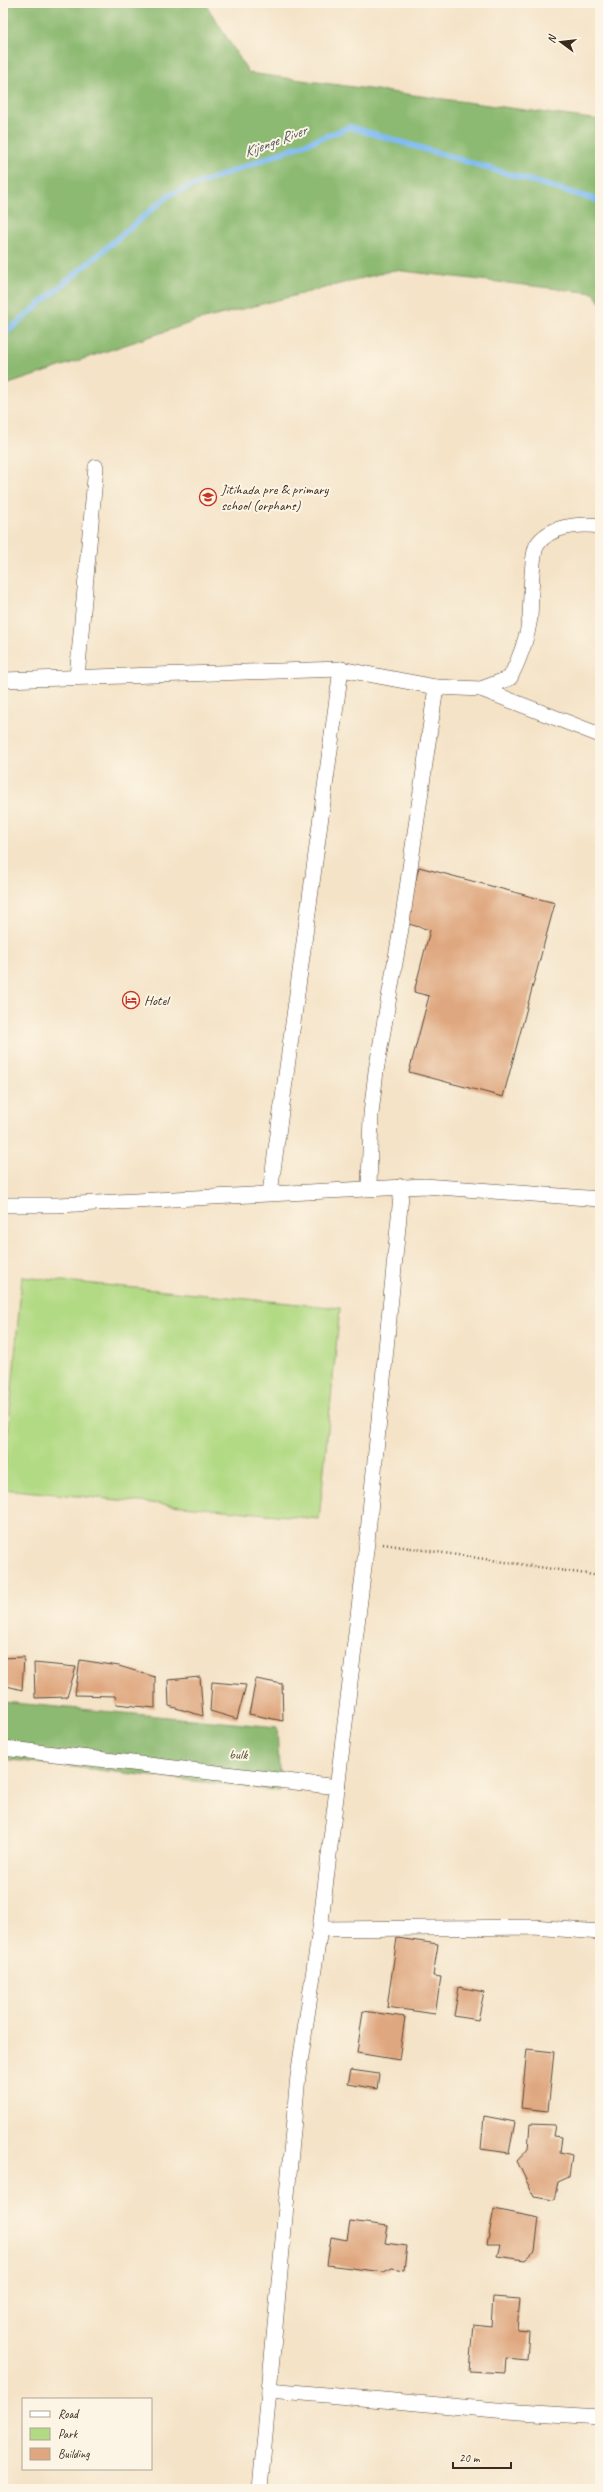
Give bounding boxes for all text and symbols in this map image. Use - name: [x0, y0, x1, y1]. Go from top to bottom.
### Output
- north arrow: [541, 22, 581, 62]
- text: N: [544, 32, 560, 45]
- water label: Kijenge River: [241, 120, 311, 162]
- place label: Jitihada pre & primary school (orphans): [220, 481, 329, 514]
- school or university icon: Jitihada pre & primary school (orphans): [198, 487, 218, 507]
- hotel icon: Hotel: [121, 990, 141, 1010]
- place label: Hotel: [144, 992, 171, 1009]
- park label: bulk: [229, 1746, 248, 1763]
- legend: [22, 2398, 152, 2470]
- text: Road: [58, 2406, 80, 2422]
- text: Park: [58, 2426, 79, 2442]
- scale bar: [453, 2444, 511, 2470]
- text: Building: [58, 2446, 90, 2462]
- text: 20 m: [459, 2450, 481, 2466]

